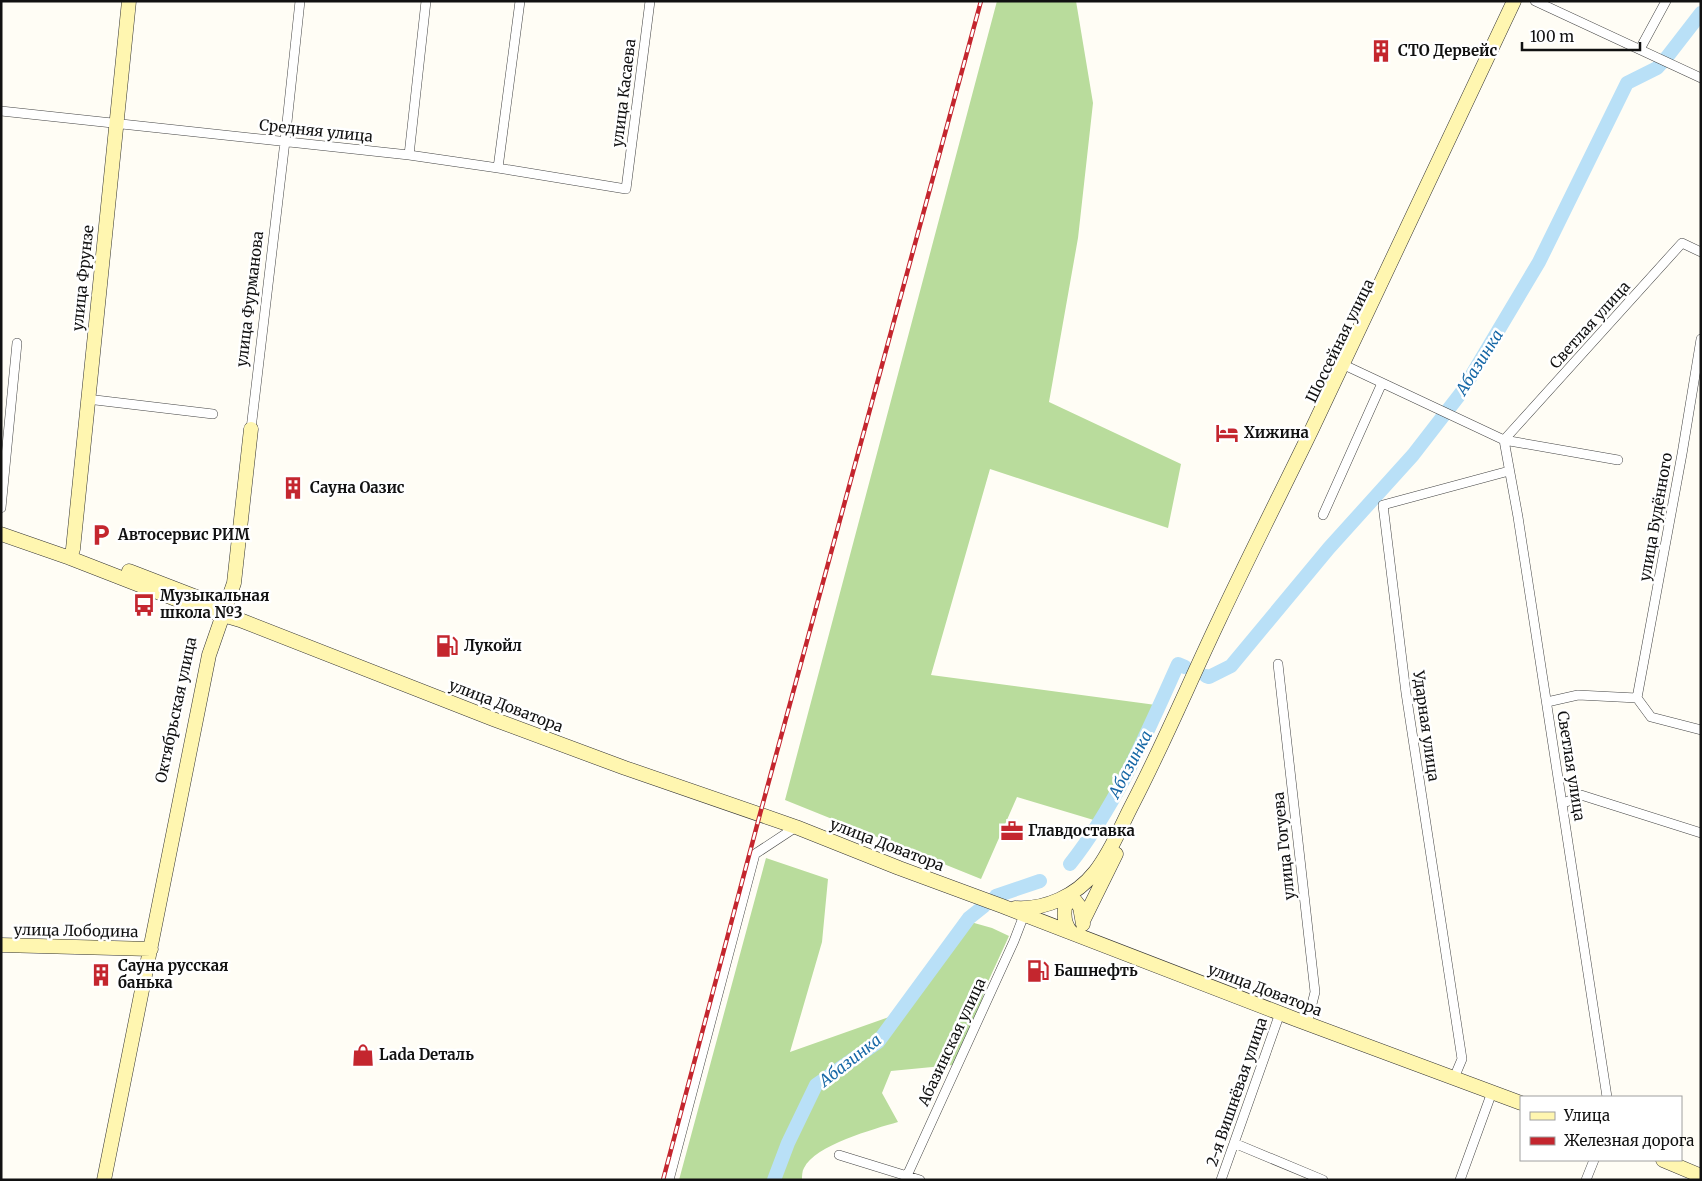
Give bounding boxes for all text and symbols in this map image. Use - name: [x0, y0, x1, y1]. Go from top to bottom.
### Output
- scale bar: [1522, 20, 1640, 52]
- text: 100 m: [1530, 27, 1574, 46]
- street label: улица Касаева: [607, 38, 640, 148]
- building icon: СТО Дервейс: [1368, 38, 1394, 64]
- place label: СТО Дервейс: [1398, 41, 1497, 60]
- street label: Средняя улица: [258, 115, 374, 146]
- street label: улица Фрунзе: [67, 224, 98, 332]
- street label: улица Фурманова: [232, 230, 267, 368]
- street label: Шоссейная улица: [1301, 276, 1378, 406]
- street label: Светлая улица: [1545, 277, 1634, 372]
- water label: Абазинка: [1450, 326, 1507, 400]
- hotel icon: Хижина: [1214, 420, 1240, 446]
- place label: Хижина: [1244, 423, 1310, 442]
- street label: улица Будённого: [1635, 451, 1676, 583]
- building icon: Сауна Оазис: [280, 475, 306, 501]
- place label: Сауна Оазис: [310, 478, 405, 497]
- parking icon: Автосервис РИМ: [88, 522, 114, 548]
- place label: Автосервис РИМ: [117, 525, 250, 544]
- place label: Музыкальная школа №3: [160, 586, 269, 622]
- bus stop icon: Музыкальная школа №3: [131, 592, 157, 618]
- fuel station icon: Лукойл: [434, 633, 460, 659]
- street label: Октябрьская улица: [151, 635, 200, 785]
- place label: Лукойл: [464, 636, 522, 655]
- street label: Ударная улица: [1409, 668, 1444, 783]
- street label: улица Доватора: [446, 675, 566, 736]
- street label: Светлая улица: [1553, 710, 1590, 822]
- water label: Абазинка: [1103, 727, 1156, 803]
- street label: улица Гогуева: [1268, 791, 1299, 901]
- street label: улица Доватора: [827, 814, 947, 875]
- office icon: Главдоставка: [999, 818, 1025, 844]
- place label: Главдоставка: [1028, 821, 1136, 840]
- street label: улица Лободина: [13, 920, 139, 941]
- place label: Сауна русская банька: [118, 956, 229, 992]
- fuel station icon: Башнефть: [1025, 958, 1051, 984]
- street label: улица Доватора: [1205, 959, 1325, 1020]
- place label: Башнефть: [1054, 961, 1138, 980]
- building icon: Сауна русская банька: [88, 962, 114, 988]
- street label: Абазинская улица: [913, 975, 990, 1110]
- street label: 2-я Вишнёвая улица: [1202, 1015, 1271, 1169]
- water label: Абазинка: [813, 1030, 885, 1092]
- shop icon: Lada Dеталь: [350, 1042, 376, 1068]
- place label: Lada Dеталь: [379, 1045, 474, 1064]
- legend: [1520, 1096, 1682, 1161]
- text: Улица: [1563, 1106, 1610, 1125]
- text: Железная дорога: [1564, 1131, 1694, 1150]

